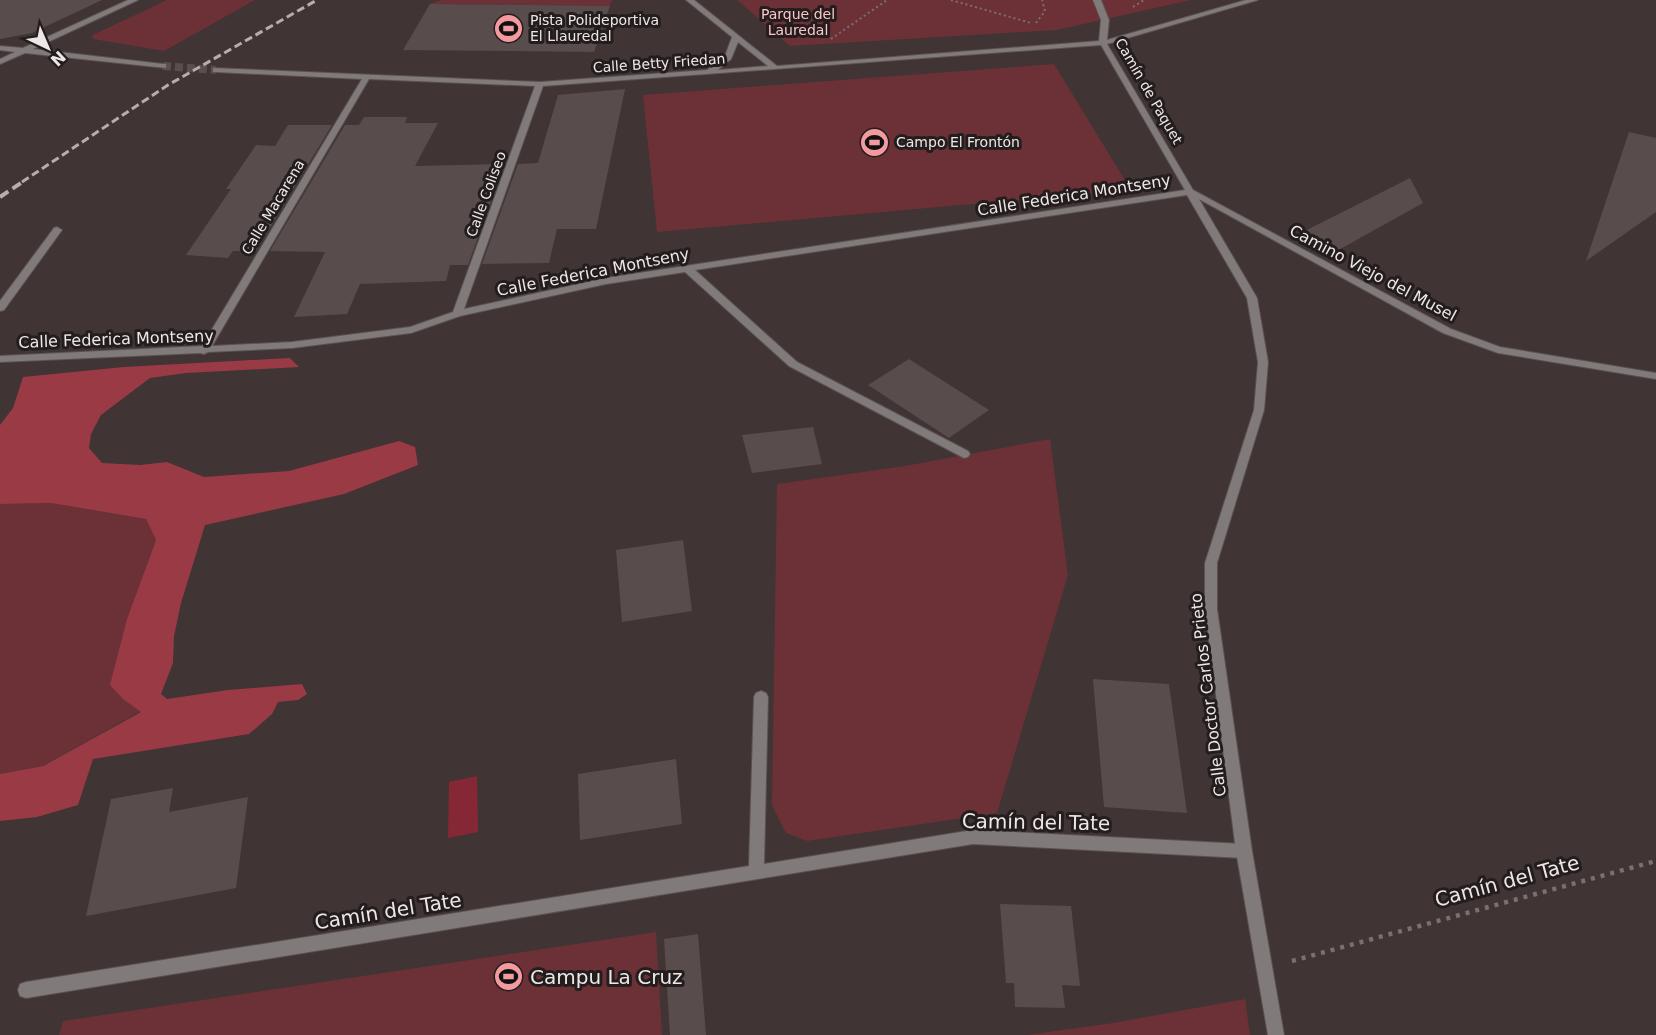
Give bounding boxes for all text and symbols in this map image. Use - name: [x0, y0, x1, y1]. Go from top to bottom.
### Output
- park label: Parque del Lauredal: [761, 6, 835, 38]
- sports icon: Pista Polideportiva El Llauredal: [493, 12, 525, 44]
- place label: Pista Polideportiva El Llauredal: [530, 12, 659, 44]
- north arrow: [18, 18, 78, 78]
- street label: Camín de Paquet: [1112, 35, 1186, 147]
- text: N: [47, 47, 69, 70]
- street label: Calle Betty Friedan: [592, 50, 726, 76]
- sports icon: Campo El Frontón: [859, 126, 891, 158]
- place label: Campo El Frontón: [896, 134, 1020, 150]
- street label: Calle Coliseo: [463, 149, 509, 239]
- street label: Calle Macarena: [238, 157, 308, 257]
- street label: Calle Federica Montseny: [976, 170, 1172, 220]
- street label: Camino Viejo del Musel: [1286, 221, 1460, 325]
- street label: Calle Federica Montseny: [495, 244, 691, 300]
- street label: Calle Federica Montseny: [18, 326, 214, 352]
- street label: Calle Doctor Carlos Prieto: [1186, 592, 1230, 798]
- street label: Camín del Tate: [962, 809, 1110, 835]
- street label: Camín del Tate: [1432, 850, 1582, 912]
- street label: Camín del Tate: [313, 888, 463, 934]
- sports icon: Campu La Cruz: [493, 961, 525, 993]
- place label: Campu La Cruz: [530, 965, 683, 989]

